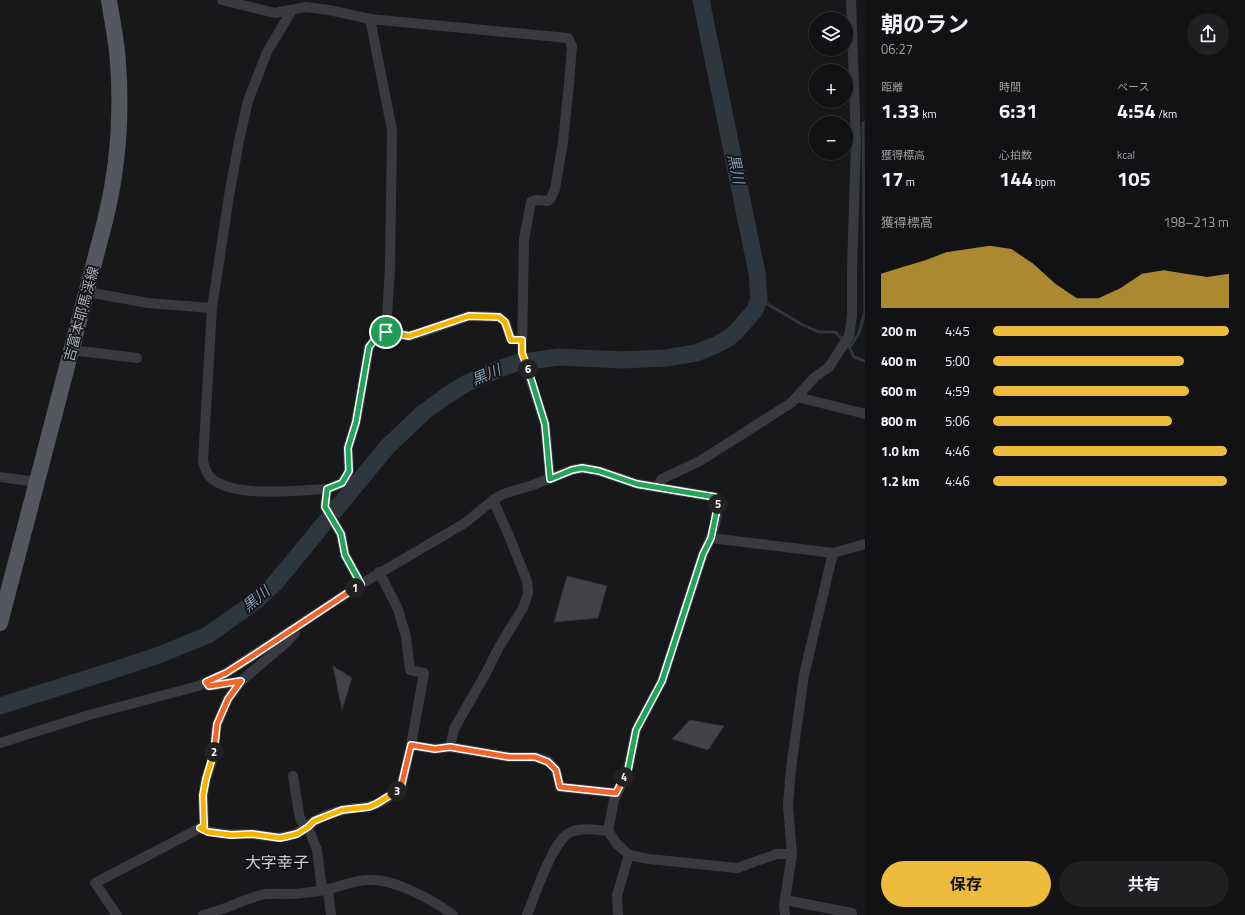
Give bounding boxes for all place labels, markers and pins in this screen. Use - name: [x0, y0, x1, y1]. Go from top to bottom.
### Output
- pin: [369, 315, 403, 349]
- pin: 6: [518, 359, 538, 379]
- pin: 5: [708, 494, 728, 514]
- pin: 1: [345, 578, 365, 598]
- pin: 2: [204, 742, 224, 762]
- pin: 4: [614, 767, 634, 787]
- pin: 3: [387, 781, 407, 801]

